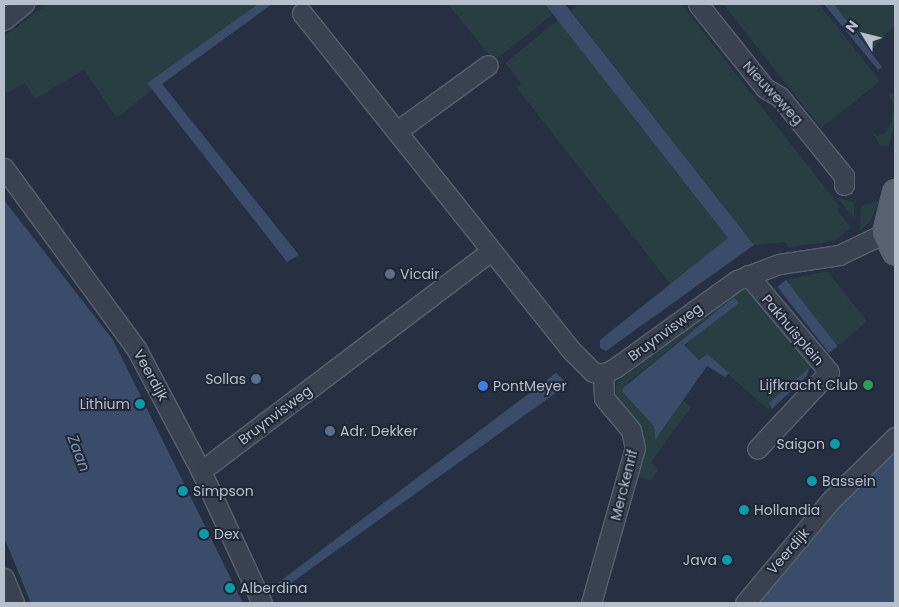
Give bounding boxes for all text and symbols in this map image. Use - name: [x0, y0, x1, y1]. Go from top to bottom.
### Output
- north arrow: [839, 10, 889, 60]
- text: N: [841, 16, 863, 36]
- street label: Nieuweweg: [739, 58, 807, 128]
- place label: Vicair: [400, 266, 440, 282]
- marker: Vicair: [384, 268, 396, 280]
- street label: Pakhuisplein: [758, 291, 828, 369]
- street label: Bruynvisweg: [625, 299, 705, 365]
- street label: Veerdijk: [130, 347, 172, 403]
- place label: Sollas: [205, 371, 246, 387]
- marker: Sollas: [250, 373, 262, 385]
- place label: Lijfkracht Club: [760, 377, 858, 393]
- place label: PontMeyer: [493, 378, 567, 394]
- marker: Lijfkracht Club: [862, 379, 874, 391]
- marker: PontMeyer: [477, 380, 489, 392]
- street label: Bruynvisweg: [235, 382, 315, 448]
- place label: Lithium: [80, 396, 130, 412]
- marker: Lithium: [134, 398, 146, 410]
- place label: Adr. Dekker: [340, 423, 418, 439]
- marker: Adr. Dekker: [324, 425, 336, 437]
- water label: Zaan: [64, 432, 94, 474]
- place label: Saigon: [776, 436, 825, 452]
- marker: Saigon: [829, 438, 841, 450]
- street label: Merckenrif: [607, 448, 641, 522]
- place label: Bassein: [822, 473, 876, 489]
- marker: Bassein: [806, 475, 818, 487]
- place label: Simpson: [193, 483, 254, 499]
- marker: Simpson: [177, 485, 189, 497]
- place label: Hollandia: [754, 502, 820, 518]
- marker: Hollandia: [738, 504, 750, 516]
- street label: Veerdijk: [763, 524, 813, 578]
- place label: Dex: [214, 526, 239, 542]
- marker: Dex: [198, 528, 210, 540]
- place label: Java: [683, 552, 717, 568]
- marker: Java: [721, 554, 733, 566]
- place label: Alberdina: [240, 580, 308, 596]
- marker: Alberdina: [224, 582, 236, 594]

